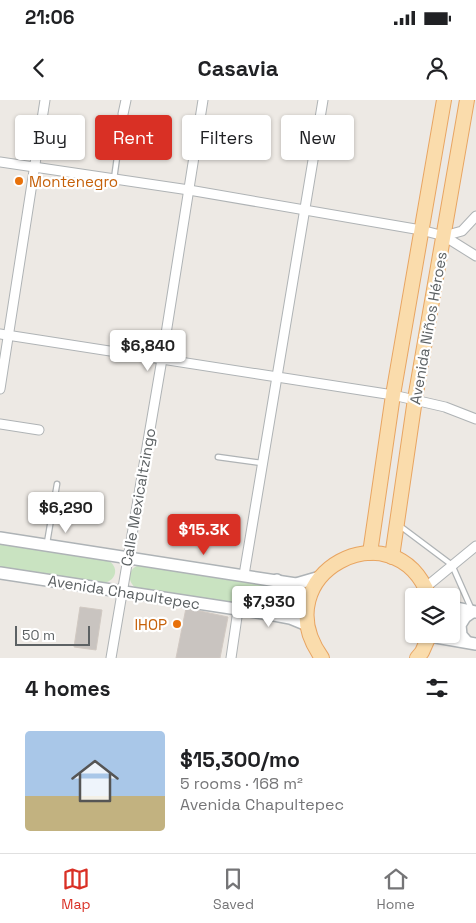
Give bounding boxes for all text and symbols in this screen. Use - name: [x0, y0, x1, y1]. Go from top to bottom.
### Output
- text: 21:06: [25, 5, 75, 30]
- icon: back: [25, 54, 53, 82]
- text: Casavia: [198, 54, 278, 82]
- icon: person: [423, 54, 451, 82]
- chip: Buy: [15, 115, 85, 160]
- chip: Rent: [95, 115, 172, 160]
- chip: Filters: [182, 115, 271, 160]
- chip: New: [281, 115, 354, 160]
- place label: Montenegro: [29, 172, 118, 191]
- marker: Montenegro: [13, 175, 25, 187]
- street label: Avenida Niños Héroes: [405, 250, 451, 406]
- pin: $6,840: [107, 330, 189, 372]
- text: $6,840: [121, 335, 175, 356]
- street label: Calle Mexicaltzingo: [116, 426, 160, 568]
- pin: $6,290: [25, 492, 107, 534]
- text: $6,290: [39, 497, 93, 518]
- pin: $15.3K: [163, 514, 245, 556]
- text: $15.3K: [178, 519, 230, 540]
- street label: Avenida Chapultepec: [47, 571, 201, 613]
- pin: $7,930: [228, 586, 310, 628]
- map controls: [405, 588, 460, 643]
- button: layers: [405, 588, 460, 643]
- text: $7,930: [243, 591, 295, 612]
- place label: IHOP: [134, 615, 167, 634]
- marker: IHOP: [171, 618, 183, 630]
- scale bar: [15, 623, 90, 646]
- text: 50 m: [22, 626, 55, 644]
- icon: filters: [423, 674, 451, 702]
- text: 4 homes: [25, 675, 111, 702]
- text: $15,300/mo: [180, 746, 300, 773]
- icon: home: [65, 751, 125, 811]
- text: 5 rooms · 168 m²: [180, 773, 303, 794]
- text: Avenida Chapultepec: [180, 794, 344, 815]
- tab: Map: [61, 865, 90, 913]
- tab: Saved: [213, 865, 254, 913]
- tab: Home: [377, 865, 415, 913]

